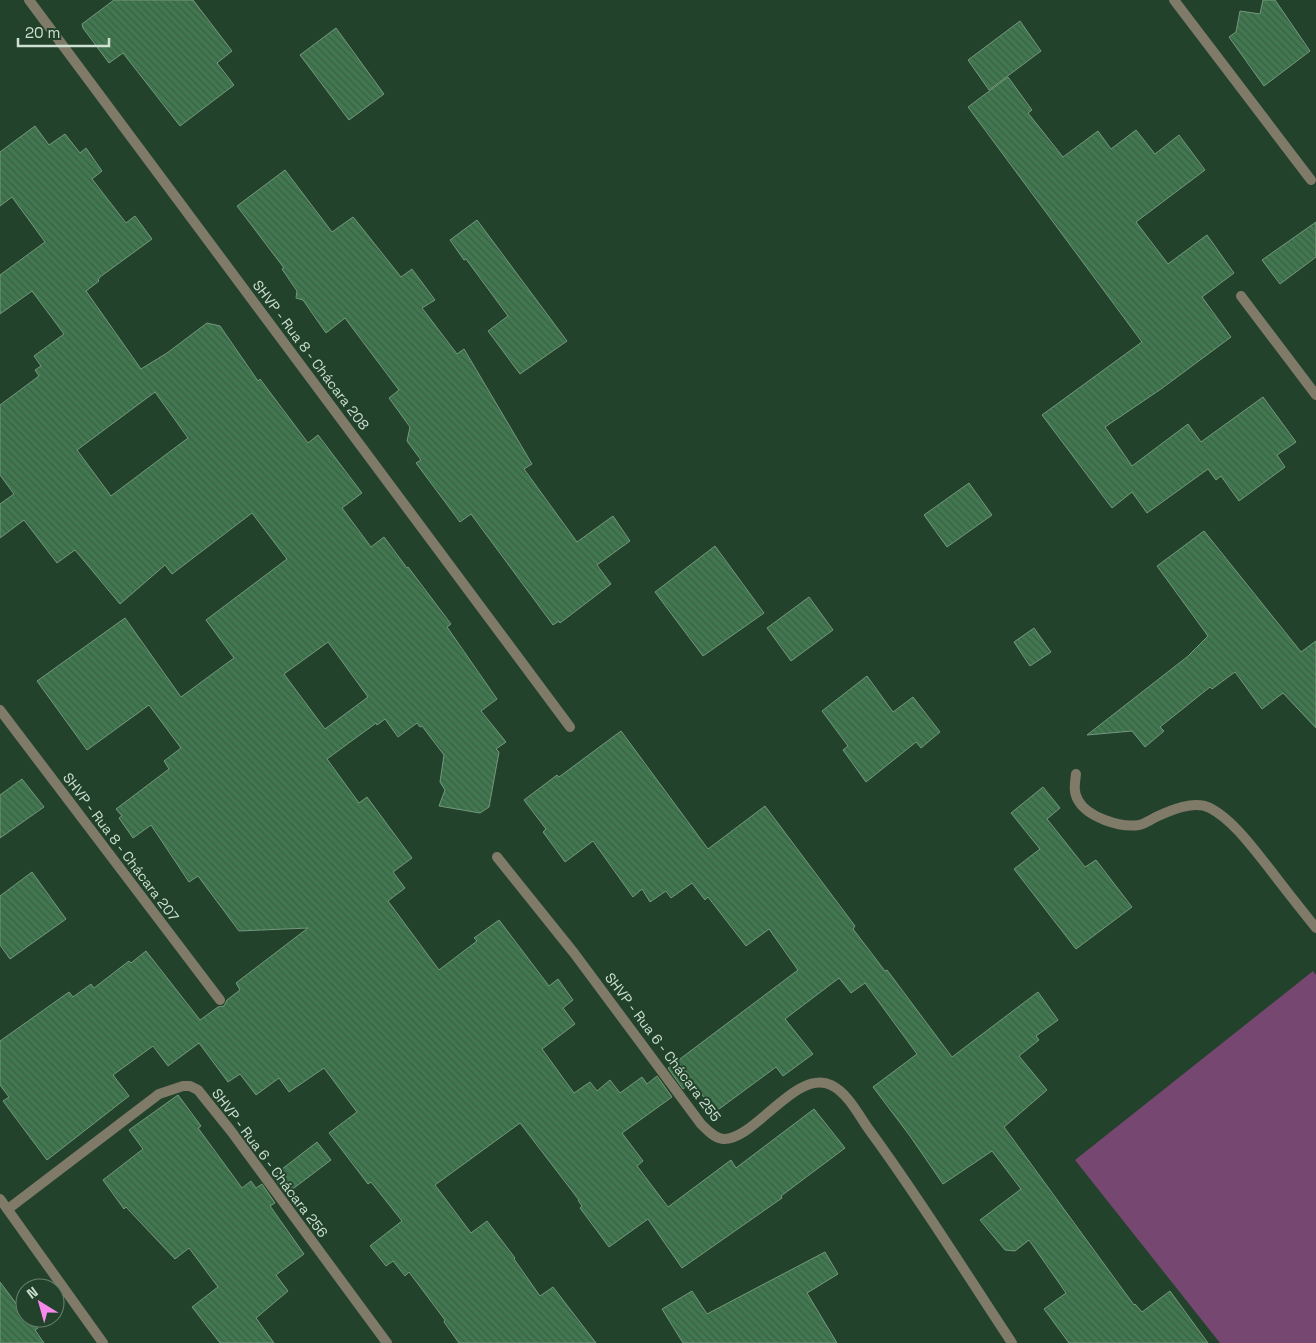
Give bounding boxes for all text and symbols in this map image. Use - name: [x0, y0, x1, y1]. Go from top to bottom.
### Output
- scale bar: [18, 15, 109, 47]
- text: 20 m: [25, 23, 60, 42]
- street label: SHVP - Rua 8 - Chácara 208: [249, 277, 373, 434]
- street label: SHVP - Rua 8 - Chácara 207: [59, 769, 183, 925]
- street label: SHVP - Rua 6 - Chácara 255: [601, 969, 725, 1125]
- street label: SHVP - Rua 6 - Chácara 256: [208, 1085, 332, 1241]
- north arrow: [15, 1278, 65, 1328]
- text: N: [23, 1283, 41, 1303]

